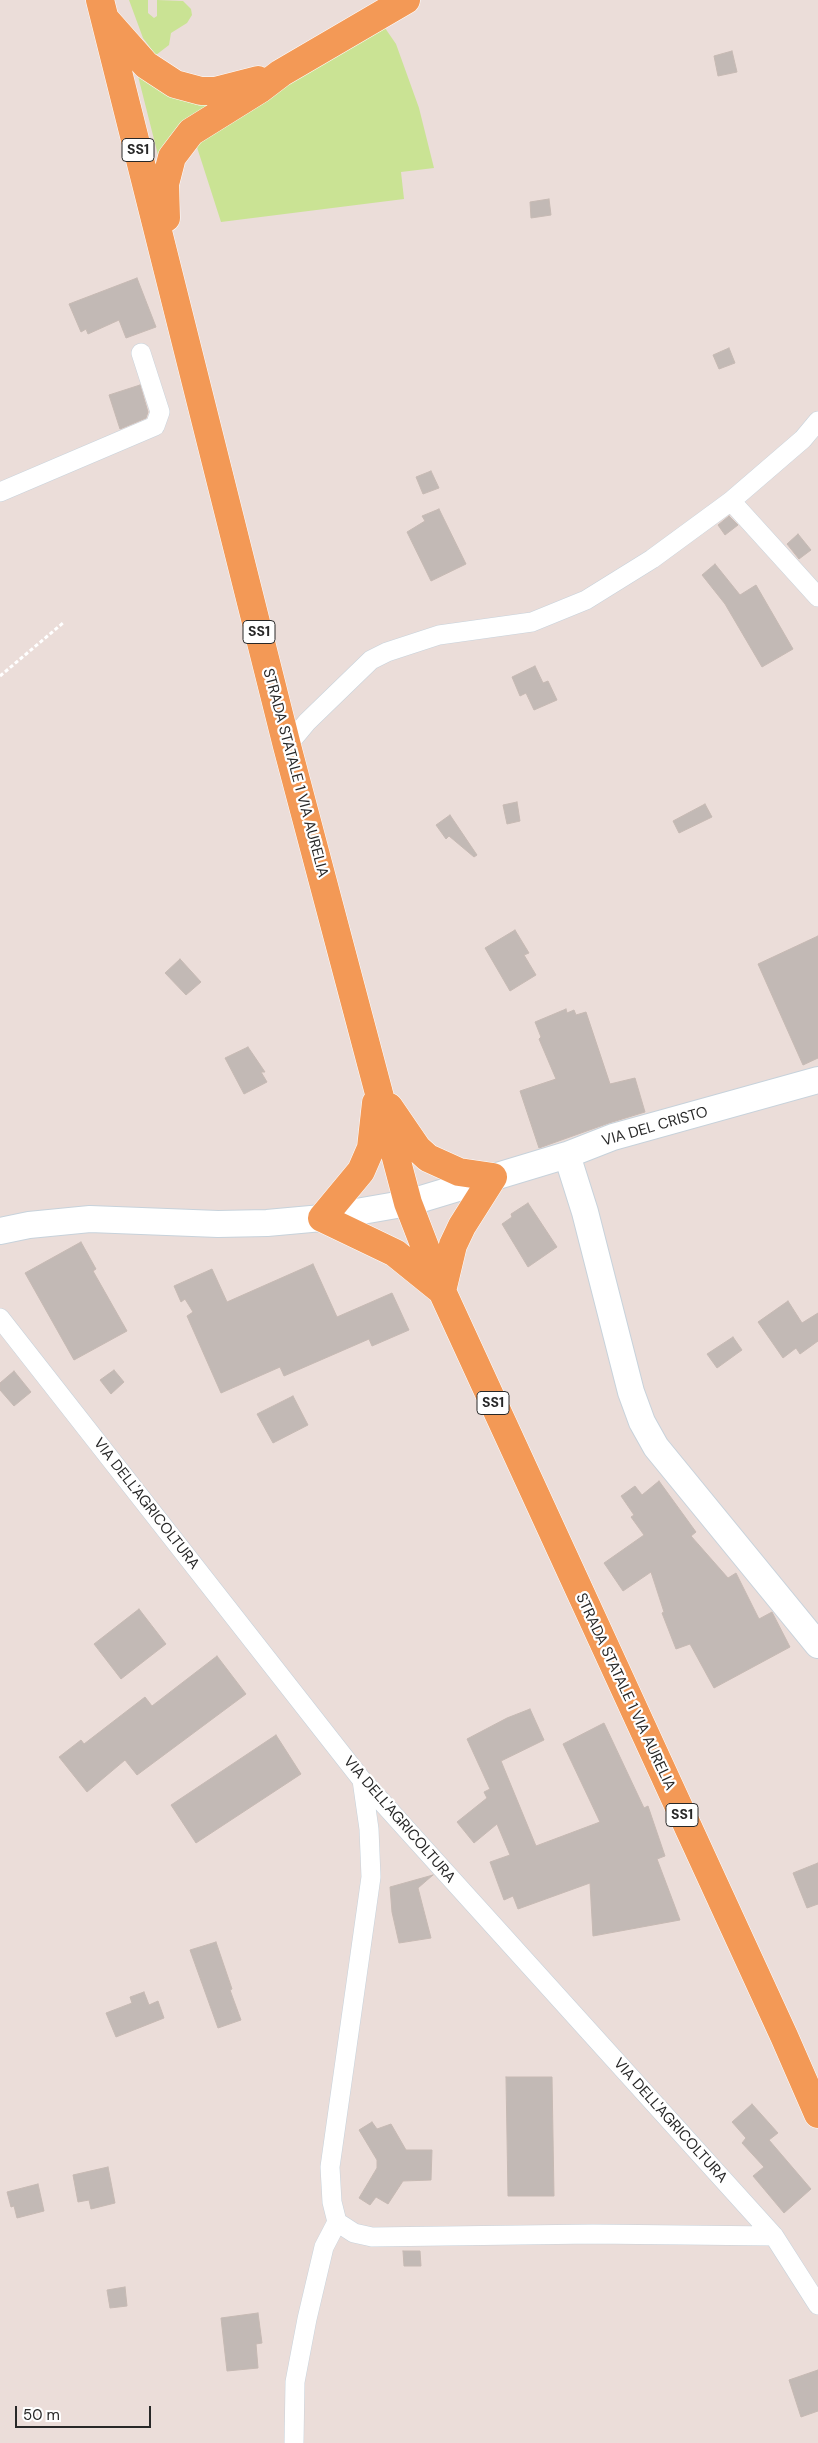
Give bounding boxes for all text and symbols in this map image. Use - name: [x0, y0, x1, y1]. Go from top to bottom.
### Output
- road number: SS1: [122, 138, 154, 162]
- road number: SS1: [243, 620, 275, 644]
- street label: STRADA STATALE 1 VIA AURELIA: [258, 667, 332, 879]
- street label: VIA DEL CRISTO: [600, 1103, 710, 1151]
- road number: SS1: [477, 1392, 509, 1415]
- street label: VIA DELL'AGRICOLTURA: [89, 1435, 203, 1573]
- street label: STRADA STATALE 1 VIA AURELIA: [571, 1591, 679, 1793]
- street label: VIA DELL'AGRICOLTURA: [339, 1753, 459, 1887]
- road number: SS1: [666, 1804, 698, 1826]
- street label: VIA DELL'AGRICOLTURA: [609, 2055, 731, 2187]
- scale bar: [18, 2396, 154, 2428]
- text: 50 m: [23, 2405, 60, 2425]

